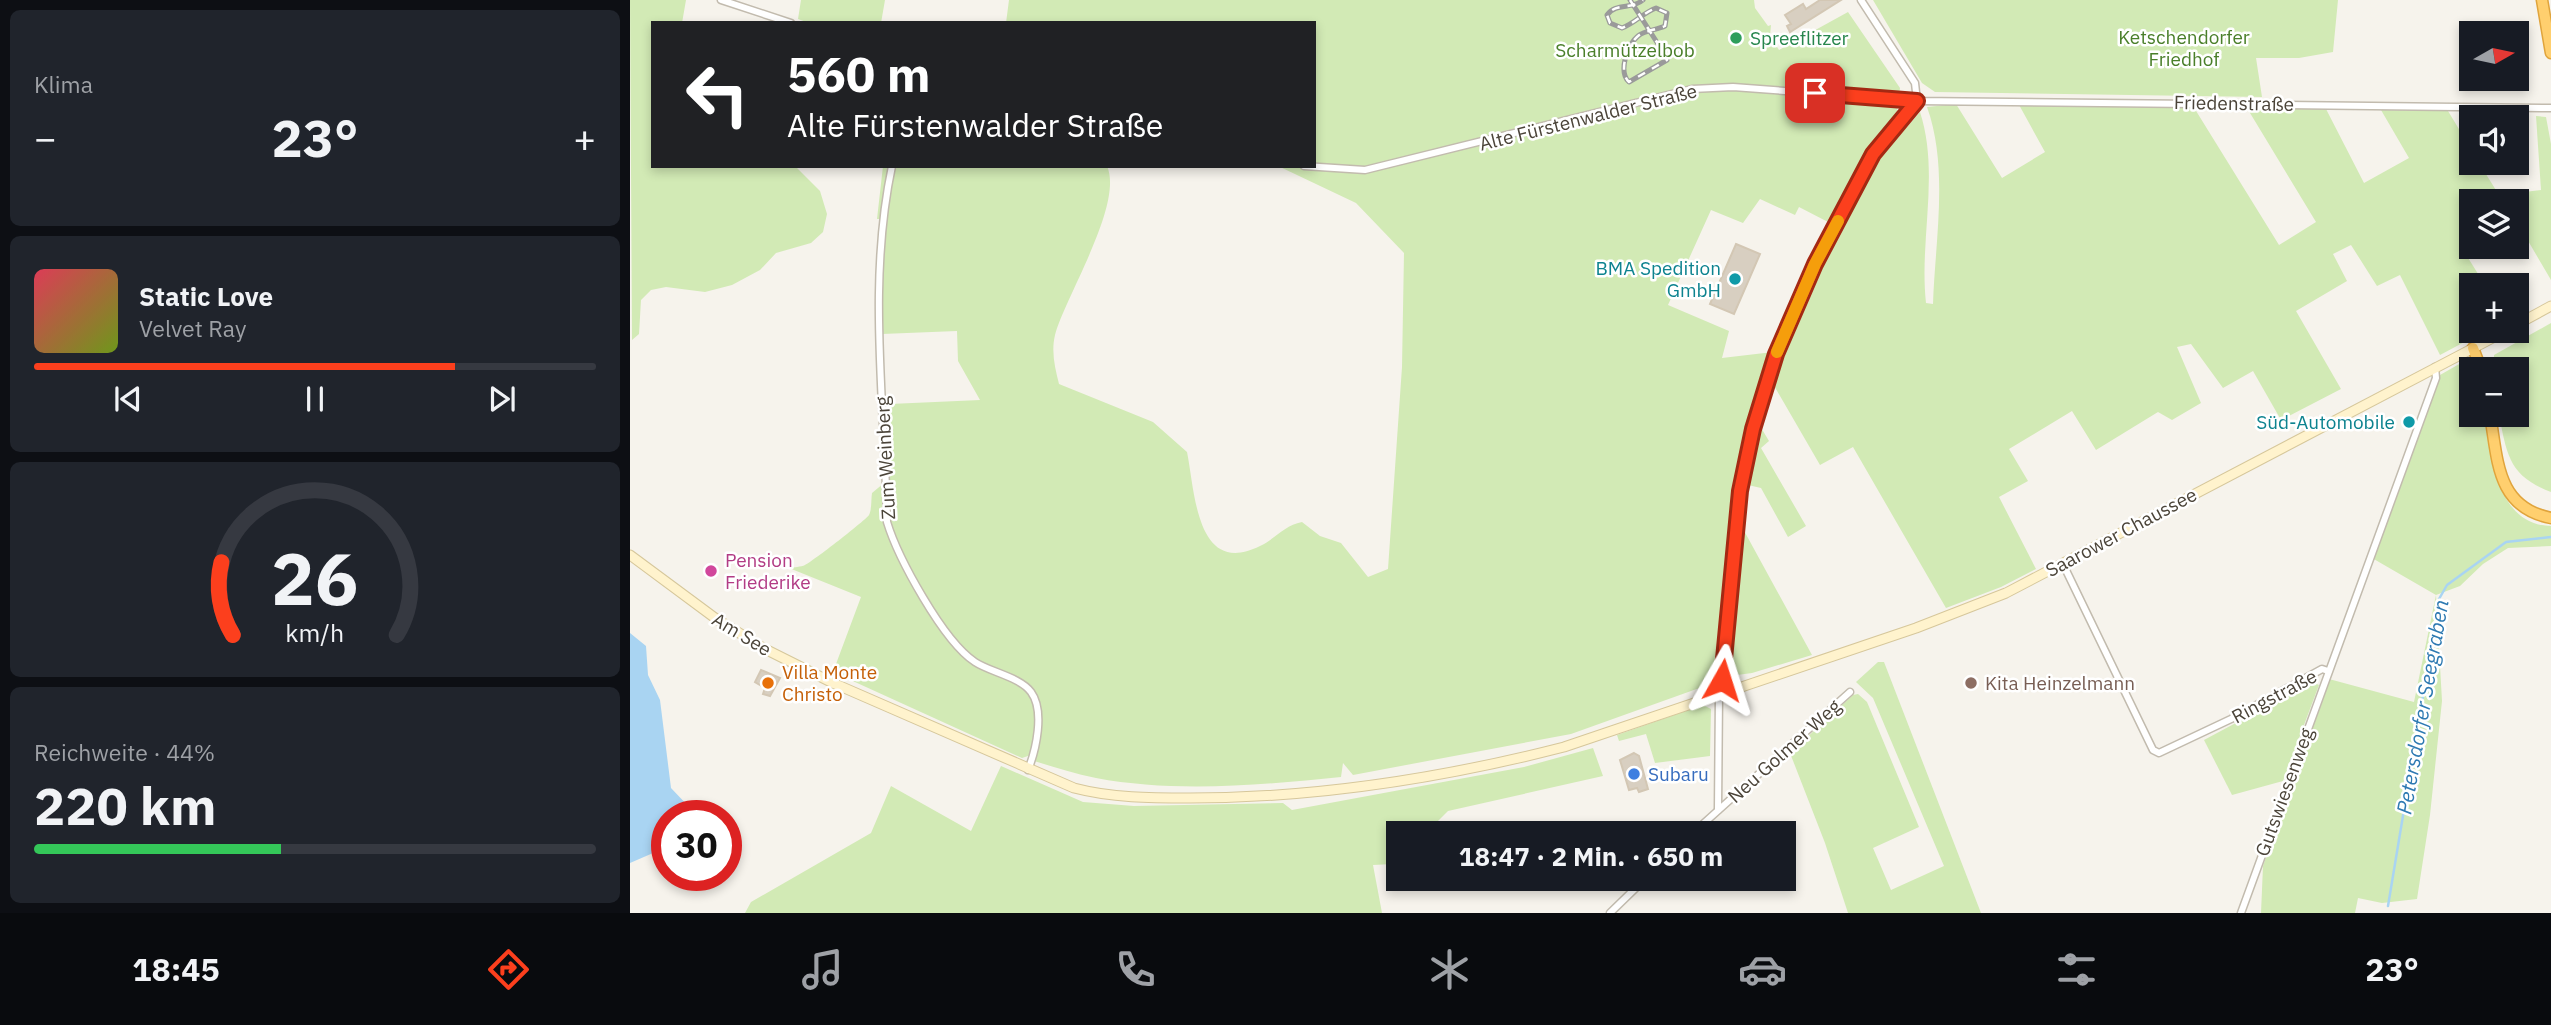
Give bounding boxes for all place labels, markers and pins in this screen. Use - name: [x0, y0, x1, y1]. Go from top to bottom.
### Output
- place label: Spreeflitzer: [1750, 26, 1849, 50]
- marker: Spreeflitzer: [1728, 30, 1744, 46]
- pin: [1785, 63, 1845, 123]
- place label: BMA Spedition GmbH: [1595, 256, 1721, 302]
- marker: BMA Spedition GmbH: [1727, 271, 1743, 287]
- place label: Süd-Automobile: [2256, 410, 2395, 434]
- marker: Süd-Automobile: [2401, 414, 2417, 430]
- place label: Pension Friederike: [725, 548, 811, 594]
- marker: Pension Friederike: [703, 563, 719, 579]
- place label: Villa Monte Christo: [782, 660, 877, 706]
- place label: Kita Heinzelmann: [1985, 671, 2135, 695]
- marker: Villa Monte Christo: [760, 675, 776, 691]
- marker: Kita Heinzelmann: [1963, 675, 1979, 691]
- place label: Subaru: [1648, 762, 1709, 786]
- marker: Subaru: [1626, 766, 1642, 782]

